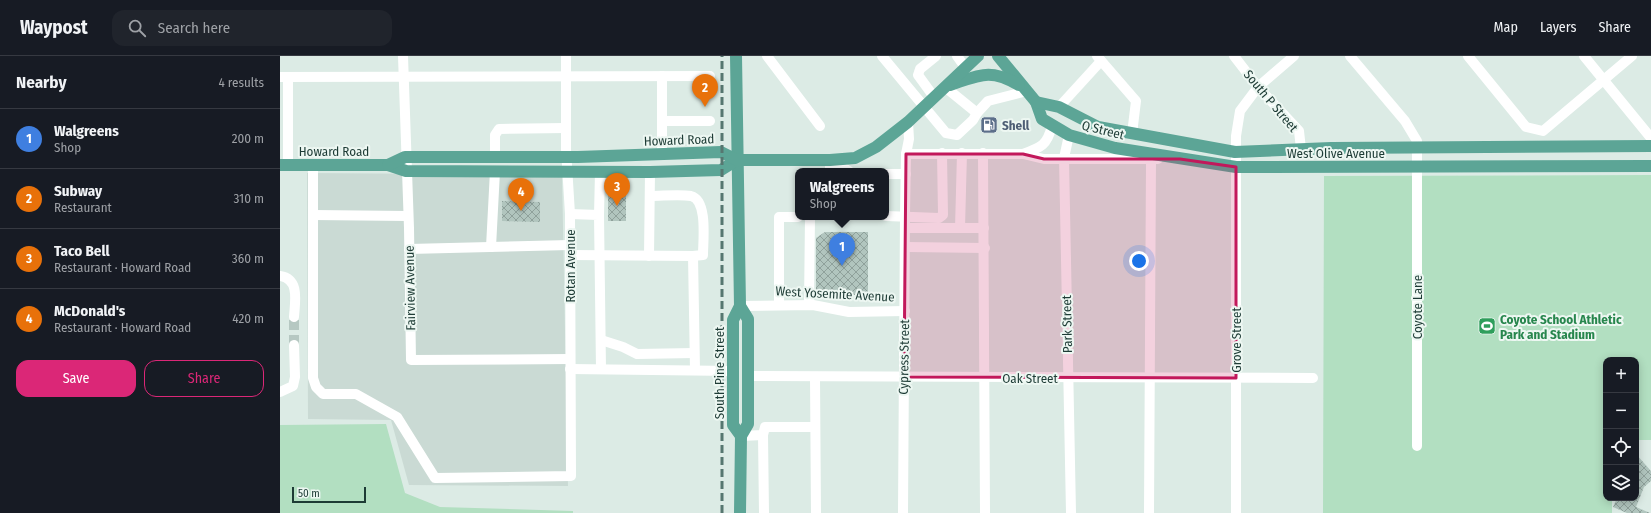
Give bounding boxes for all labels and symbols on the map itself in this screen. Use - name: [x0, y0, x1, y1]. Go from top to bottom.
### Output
- street label: South P Street: [1241, 67, 1302, 136]
- pin: 2: [692, 74, 718, 107]
- fuel station icon: Shell: [979, 115, 999, 135]
- street label: Q Street: [1080, 117, 1126, 143]
- place label: Shell: [1002, 118, 1030, 133]
- street label: Howard Road: [643, 131, 715, 149]
- street label: Howard Road: [299, 144, 369, 159]
- street label: West Olive Avenue: [1287, 146, 1385, 161]
- pin: 3: [604, 173, 630, 206]
- pin: 4: [508, 178, 534, 211]
- street label: Rotan Avenue: [563, 229, 578, 303]
- pin: 1: [829, 233, 855, 266]
- street label: Fairview Avenue: [402, 245, 418, 331]
- your location: [1129, 251, 1149, 271]
- street label: Coyote Lane: [1410, 275, 1425, 339]
- street label: West Yosemite Avenue: [775, 283, 895, 305]
- street label: Park Street: [1059, 294, 1075, 353]
- street label: Grove Street: [1229, 306, 1244, 373]
- place label: Coyote School Athletic Park and Stadium: [1500, 312, 1622, 342]
- sports icon: Coyote School Athletic Park and Stadium: [1477, 316, 1497, 336]
- street label: Cypress Street: [896, 319, 912, 395]
- street label: South Pine Street: [712, 326, 727, 419]
- street label: Oak Street: [1002, 371, 1058, 386]
- scale bar: [292, 485, 366, 504]

